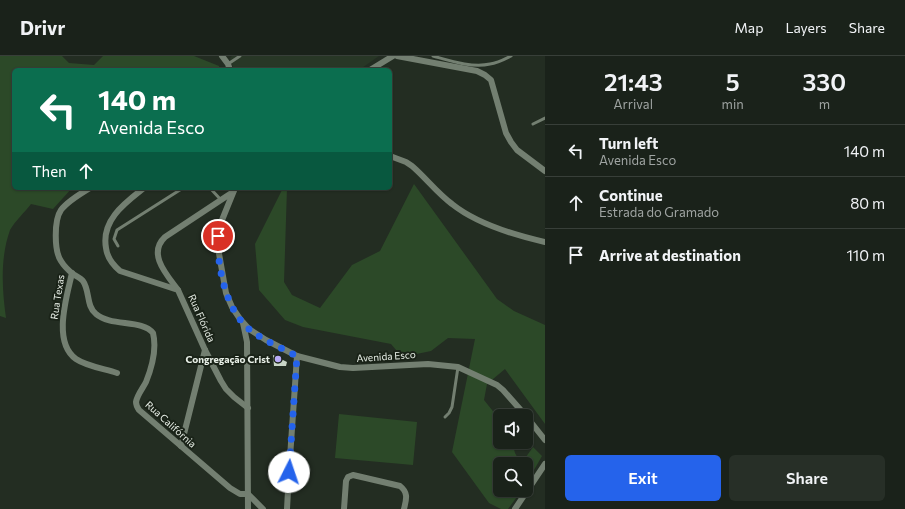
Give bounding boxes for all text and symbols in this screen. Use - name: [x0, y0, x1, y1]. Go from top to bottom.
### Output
- text: Drivr: [20, 16, 65, 39]
- text: Map: [735, 19, 763, 36]
- text: Layers: [785, 19, 827, 36]
- text: Share: [849, 19, 885, 36]
- text: 21:43: [604, 67, 663, 96]
- text: 5: [726, 67, 740, 96]
- text: 330: [803, 67, 846, 96]
- text: 140 m: [98, 82, 176, 116]
- icon: left: [32, 84, 84, 136]
- text: Arrival: [614, 96, 653, 112]
- text: min: [722, 96, 744, 112]
- text: m: [819, 96, 830, 112]
- text: Avenida Esco: [98, 116, 205, 138]
- text: Turn left: [599, 134, 658, 152]
- icon: left: [565, 140, 587, 162]
- text: 140 m: [844, 142, 885, 160]
- text: Avenida Esco: [599, 152, 676, 168]
- icon: ahead: [75, 160, 97, 182]
- text: Then: [32, 162, 67, 180]
- text: Continue: [599, 186, 663, 204]
- icon: ahead: [565, 192, 587, 214]
- text: 80 m: [850, 194, 885, 212]
- text: Estrada do Gramado: [599, 204, 719, 220]
- pin: [201, 219, 235, 253]
- icon: arrive: [207, 225, 229, 247]
- icon: arrive: [565, 244, 587, 266]
- text: Arrive at destination: [599, 246, 741, 264]
- text: 110 m: [846, 246, 885, 264]
- street label: Rua Texas: [48, 273, 67, 320]
- street label: Rua Flórida: [186, 292, 218, 344]
- street label: Avenida Esco: [356, 348, 416, 364]
- place label: Congregação Crist: [185, 353, 270, 365]
- marker: Congregação Crist: [273, 354, 283, 364]
- street label: Rua Califórnia: [143, 398, 199, 450]
- map controls: [493, 409, 533, 497]
- button: sound: [493, 409, 533, 449]
- position arrow: [268, 451, 310, 493]
- button: Exit: [565, 455, 721, 501]
- button: Share: [729, 455, 885, 501]
- button: search: [493, 457, 533, 497]

